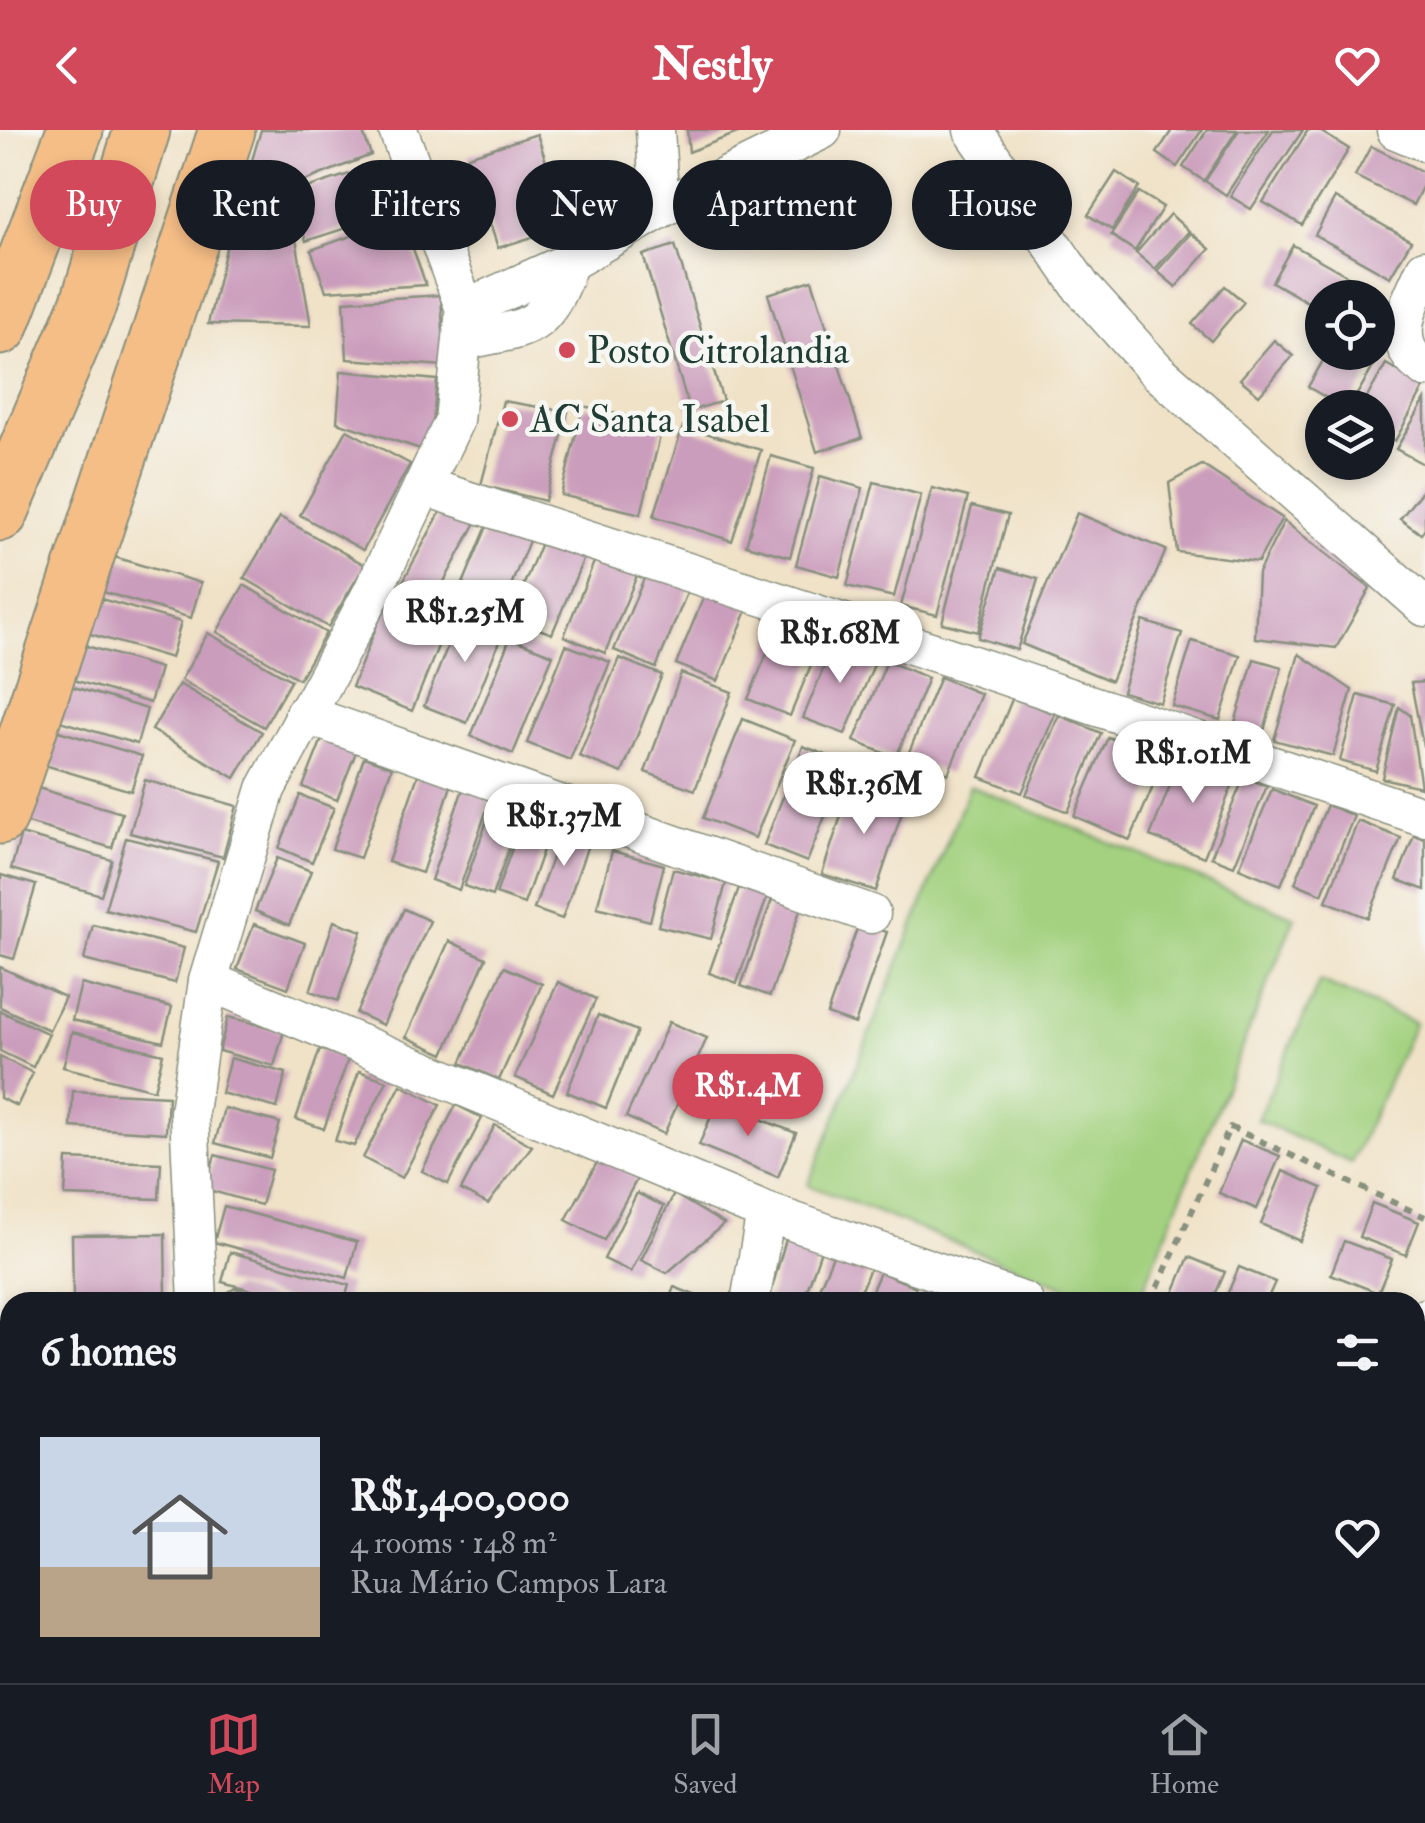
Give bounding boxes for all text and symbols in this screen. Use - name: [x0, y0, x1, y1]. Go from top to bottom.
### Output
- text: Nestly: [653, 37, 772, 93]
- icon: back: [40, 38, 95, 93]
- icon: heart: [1330, 38, 1385, 93]
- chip: Buy: [30, 160, 156, 250]
- chip: Rent: [176, 160, 315, 250]
- chip: Filters: [335, 160, 496, 250]
- chip: New: [516, 160, 653, 250]
- chip: Apartment: [673, 160, 892, 250]
- chip: House: [912, 160, 1072, 250]
- map controls: [1305, 280, 1395, 480]
- button: locate: [1305, 280, 1395, 370]
- place label: Posto Citrolandia: [587, 327, 849, 375]
- marker: Posto Citrolandia: [556, 339, 578, 361]
- button: layers: [1305, 390, 1395, 480]
- place label: AC Santa Isabel: [529, 396, 770, 444]
- marker: AC Santa Isabel: [499, 408, 521, 430]
- pin: R$1.25M: [373, 580, 557, 665]
- text: R$1.25M: [405, 592, 525, 632]
- pin: R$1.68M: [748, 601, 932, 686]
- text: R$1.68M: [780, 613, 900, 653]
- pin: R$1.01M: [1101, 721, 1285, 806]
- text: R$1.01M: [1134, 733, 1252, 773]
- pin: R$1.36M: [772, 752, 956, 837]
- text: R$1.36M: [805, 764, 923, 804]
- pin: R$1.37M: [472, 784, 656, 869]
- text: R$1.37M: [506, 796, 622, 836]
- pin: R$1.4M: [667, 1054, 829, 1139]
- text: R$1.4M: [694, 1066, 802, 1106]
- icon: filters: [1330, 1325, 1385, 1380]
- text: 6 homes: [40, 1326, 177, 1378]
- text: R$1,400,000: [350, 1471, 570, 1523]
- icon: home: [120, 1477, 240, 1597]
- icon: heart: [1330, 1510, 1385, 1565]
- text: 4 rooms · 148 m²: [350, 1523, 556, 1563]
- text: Rua Mário Campos Lara: [350, 1563, 667, 1603]
- tab: Map: [206, 1707, 261, 1802]
- tab: Saved: [673, 1707, 737, 1802]
- tab: Home: [1149, 1707, 1219, 1802]

